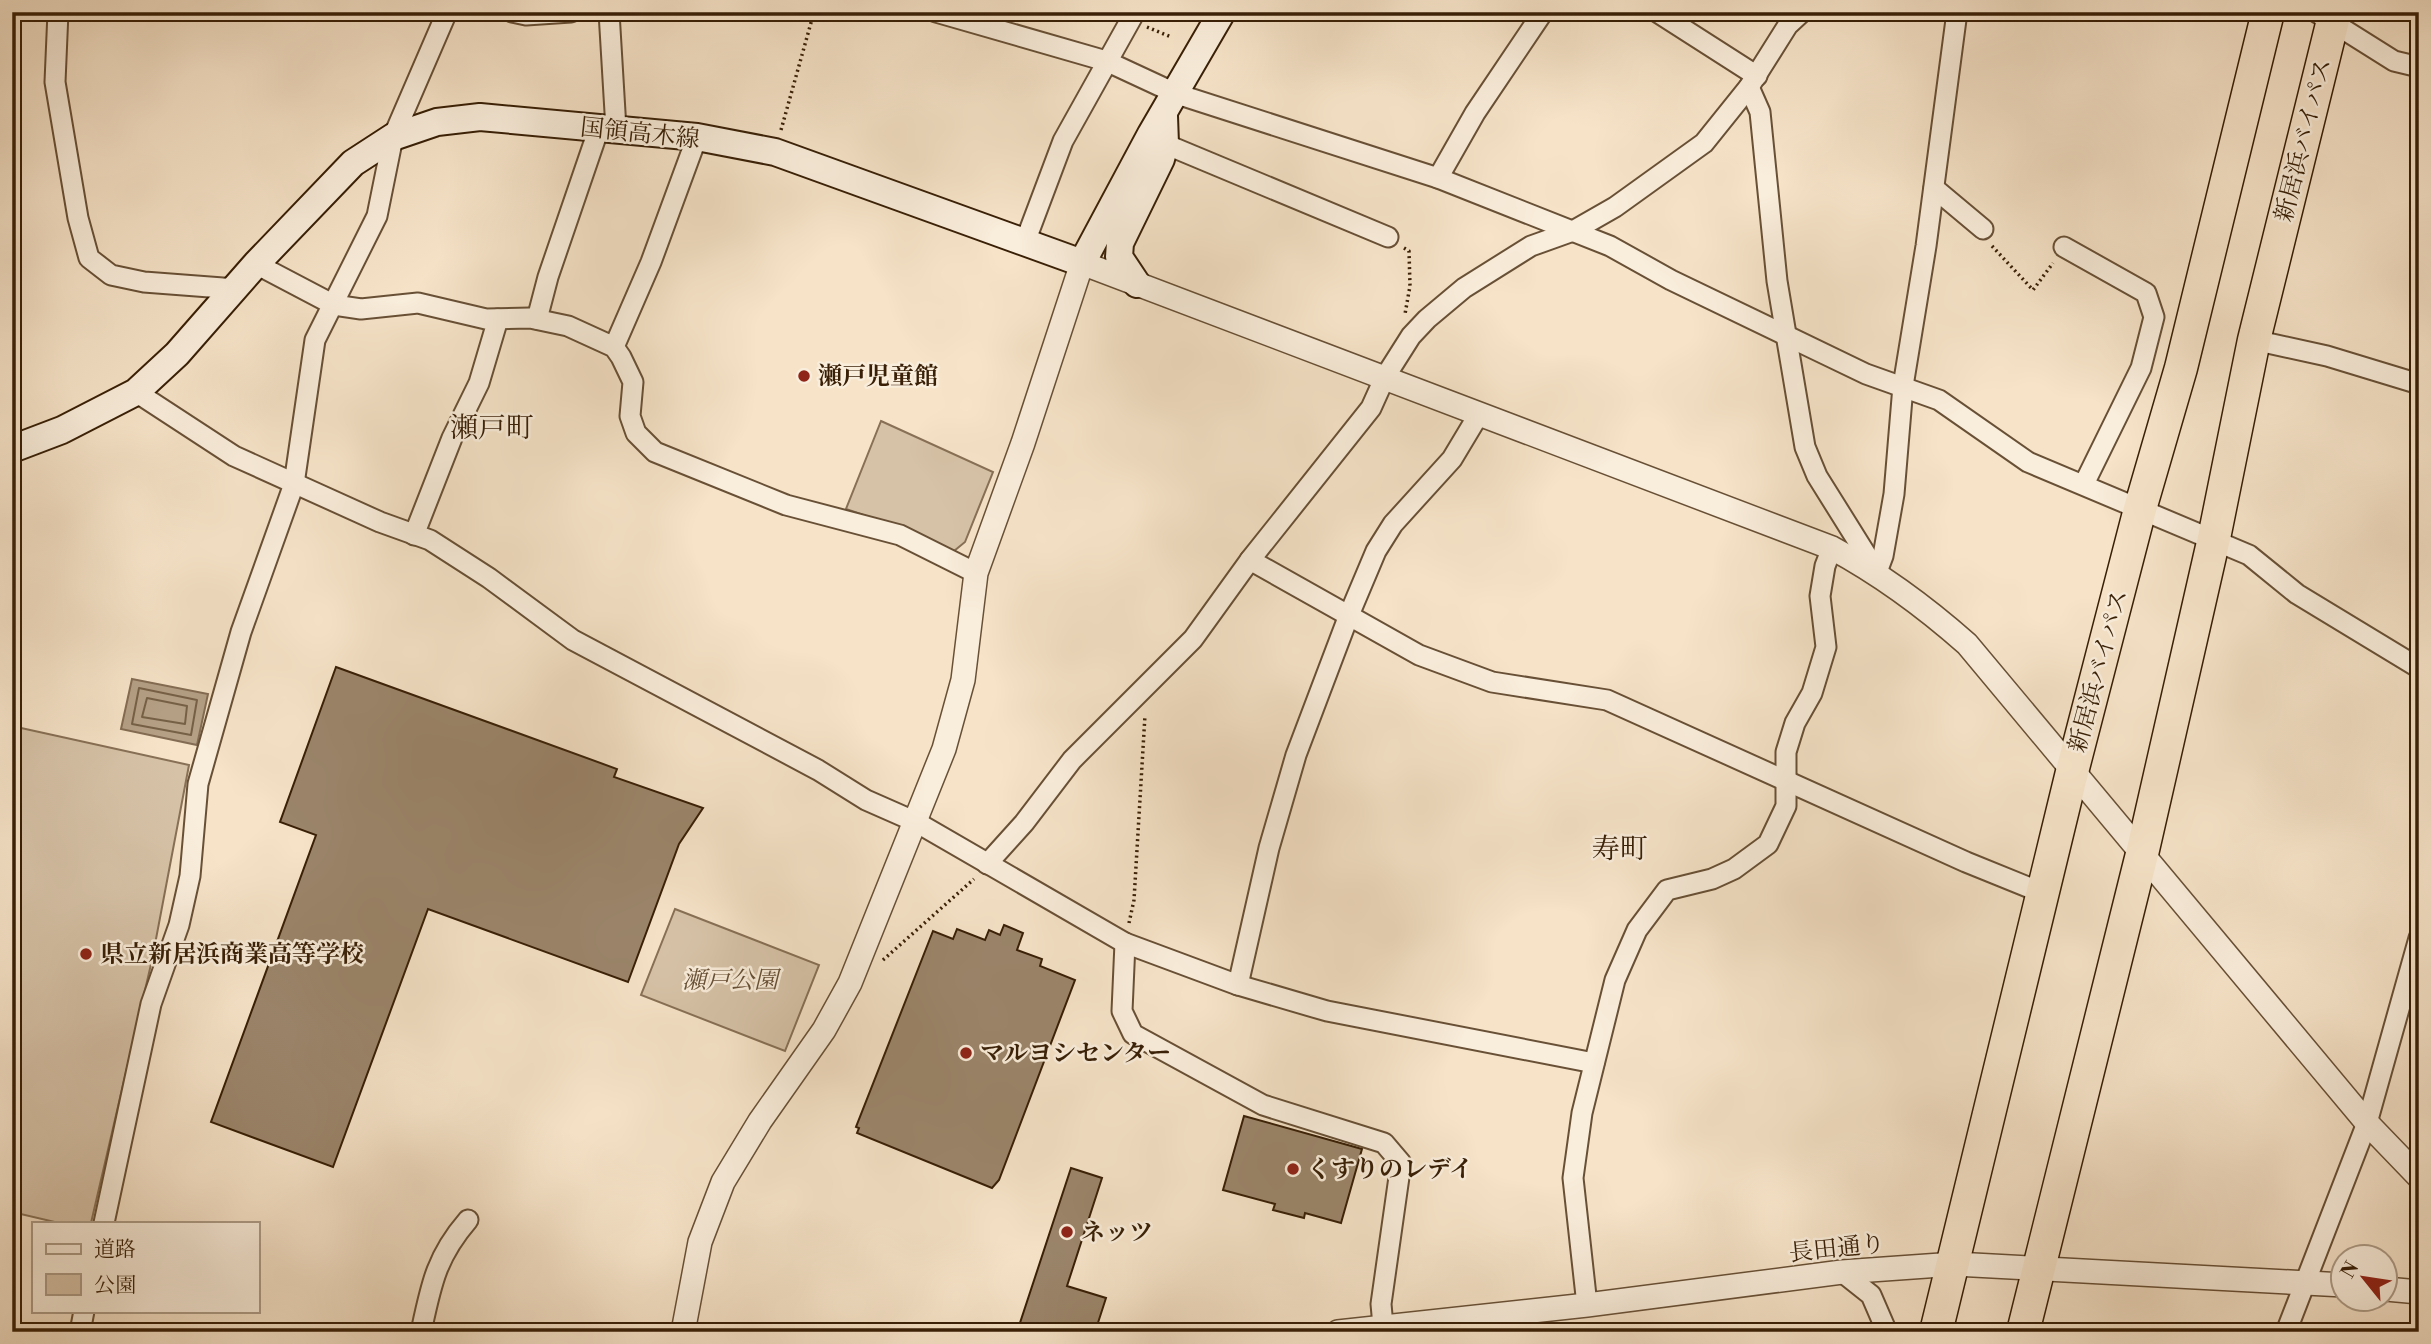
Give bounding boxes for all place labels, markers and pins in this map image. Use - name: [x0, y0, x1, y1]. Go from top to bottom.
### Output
- place label: 瀬戸児童館: [818, 362, 938, 392]
- marker: 瀬戸児童館: [796, 368, 812, 384]
- place label: 県立新居浜商業高等学校: [100, 940, 364, 970]
- marker: 県立新居浜商業高等学校: [78, 946, 94, 962]
- place label: マルヨシセンター: [980, 1039, 1171, 1069]
- marker: マルヨシセンター: [958, 1045, 974, 1061]
- place label: くすりのレデイ: [1307, 1155, 1473, 1185]
- marker: くすりのレデイ: [1285, 1161, 1301, 1177]
- place label: ネッツ: [1081, 1218, 1153, 1248]
- marker: ネッツ: [1059, 1224, 1075, 1240]

